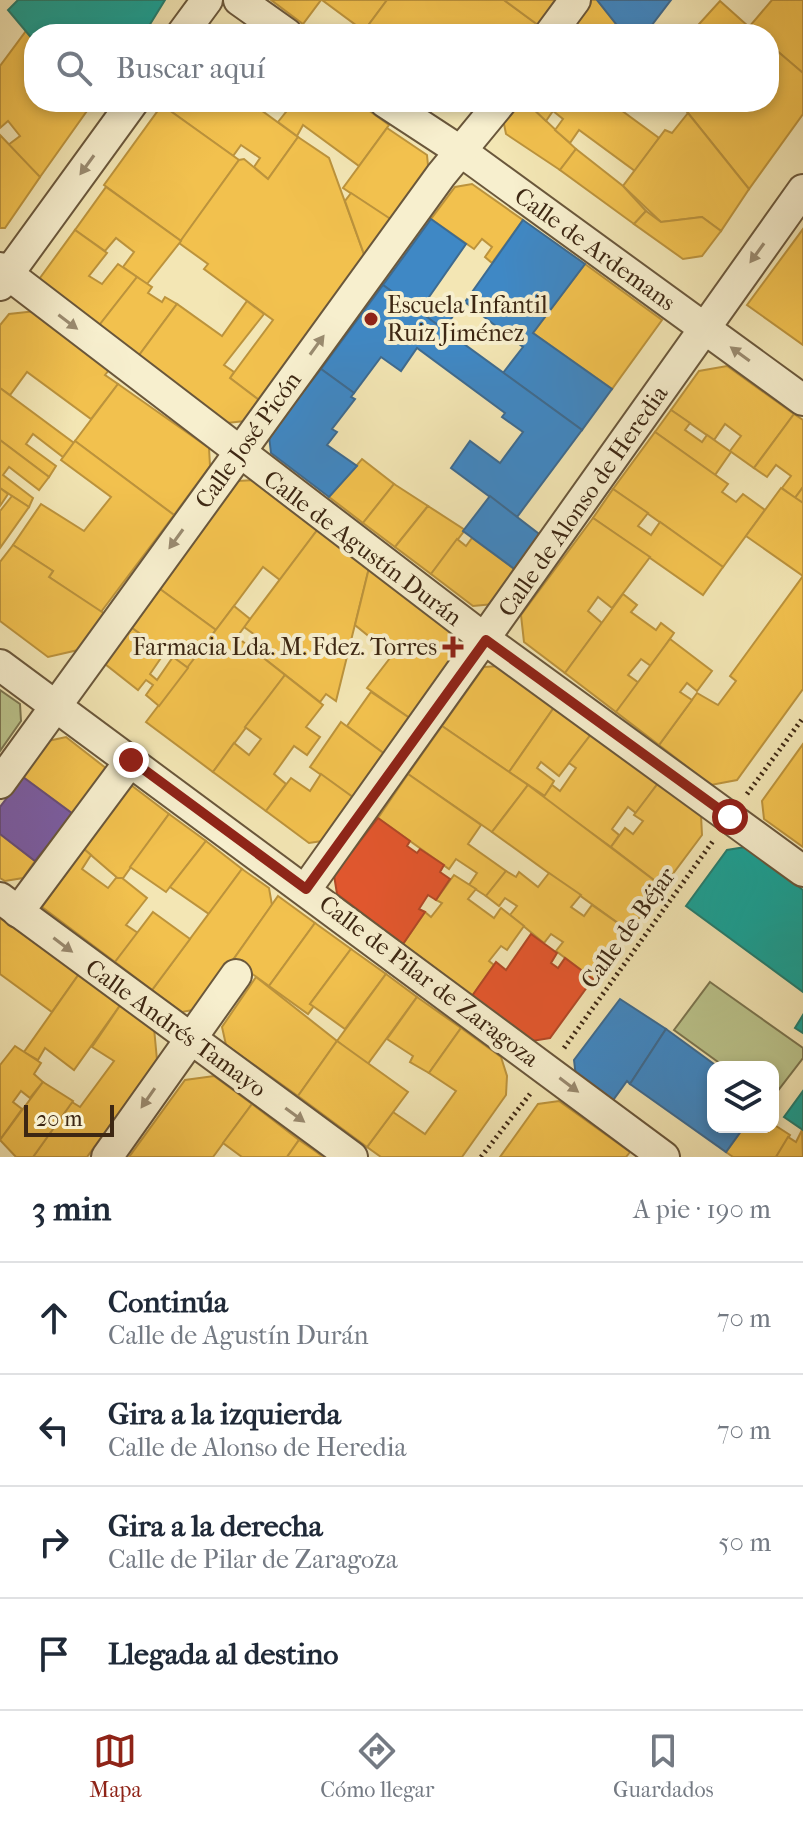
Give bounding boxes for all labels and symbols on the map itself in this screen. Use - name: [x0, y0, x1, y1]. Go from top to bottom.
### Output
- one-way arrow: [79, 154, 95, 176]
- street label: Calle de Ardemans: [509, 181, 681, 317]
- one-way arrow: [750, 242, 766, 263]
- place label: Escuela Infantil Ruiz Jiménez: [387, 291, 548, 347]
- marker: Escuela Infantil Ruiz Jiménez: [362, 310, 380, 328]
- one-way arrow: [58, 314, 78, 330]
- one-way arrow: [309, 334, 325, 355]
- one-way arrow: [729, 347, 750, 362]
- street label: Calle José Picón: [189, 366, 307, 514]
- street label: Calle de Alonso de Heredia: [493, 379, 674, 622]
- street label: Calle de Agustín Durán: [259, 464, 468, 632]
- one-way arrow: [169, 529, 185, 549]
- place label: Farmacia Lda. M. Fdez. Torres: [132, 633, 437, 661]
- marker: Farmacia Lda. M. Fdez. Torres: [444, 638, 462, 656]
- route end: [113, 742, 149, 778]
- route start: [712, 799, 748, 835]
- street label: Calle de Béjar: [575, 862, 682, 994]
- street label: Calle de Pilar de Zaragoza: [314, 889, 545, 1073]
- one-way arrow: [53, 936, 73, 952]
- street label: Calle Andrés Tamayo: [80, 953, 272, 1103]
- one-way arrow: [559, 1077, 579, 1093]
- one-way arrow: [140, 1087, 156, 1109]
- scale bar: [24, 1101, 114, 1137]
- one-way arrow: [284, 1107, 305, 1123]

